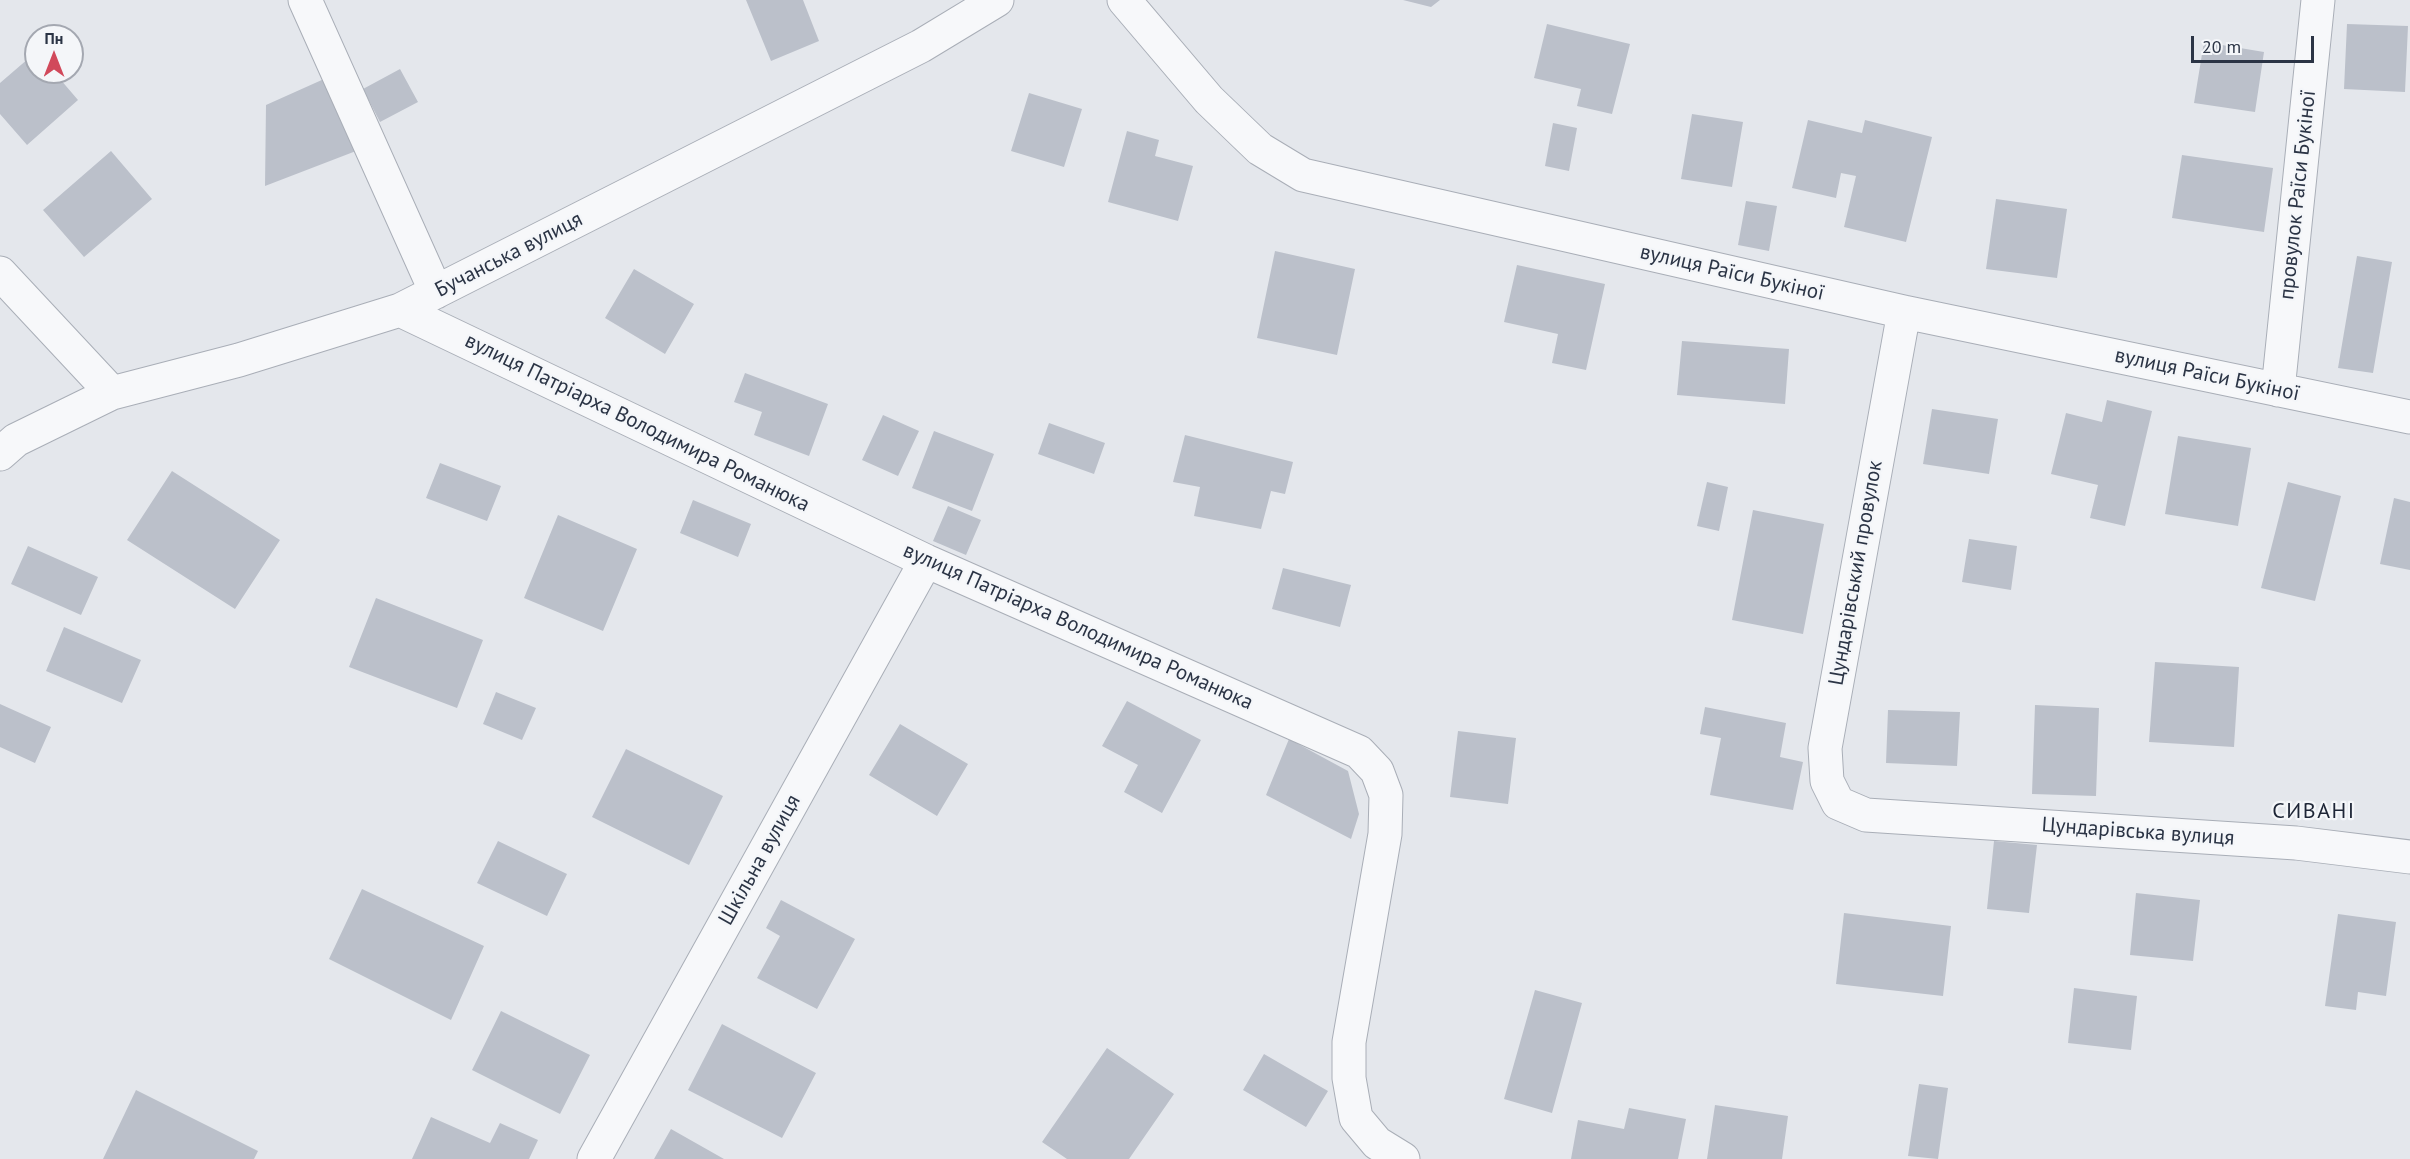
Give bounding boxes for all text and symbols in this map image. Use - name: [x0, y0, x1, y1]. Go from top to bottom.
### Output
- north arrow: [24, 24, 84, 84]
- scale bar: [2194, 24, 2317, 62]
- text: Пн: [45, 28, 63, 48]
- text: 20 m: [2202, 35, 2241, 58]
- street label: провулок Раїси Букіної: [2274, 89, 2322, 301]
- street label: Бучанська вулиця: [431, 207, 587, 303]
- street label: вулиця Раїси Букіної: [1637, 240, 1827, 306]
- street label: вулиця Патріарха Володимира Романюка: [461, 328, 813, 518]
- street label: вулиця Раїси Букіної: [2112, 343, 2302, 407]
- street label: Цундарівський провулок: [1824, 459, 1888, 687]
- street label: вулиця Патріарха Володимира Романюка: [899, 538, 1257, 716]
- street label: Шкільна вулиця: [714, 790, 806, 930]
- district label: СИВАНІ: [2272, 799, 2356, 825]
- street label: Цундарівська вулиця: [2041, 813, 2235, 851]

